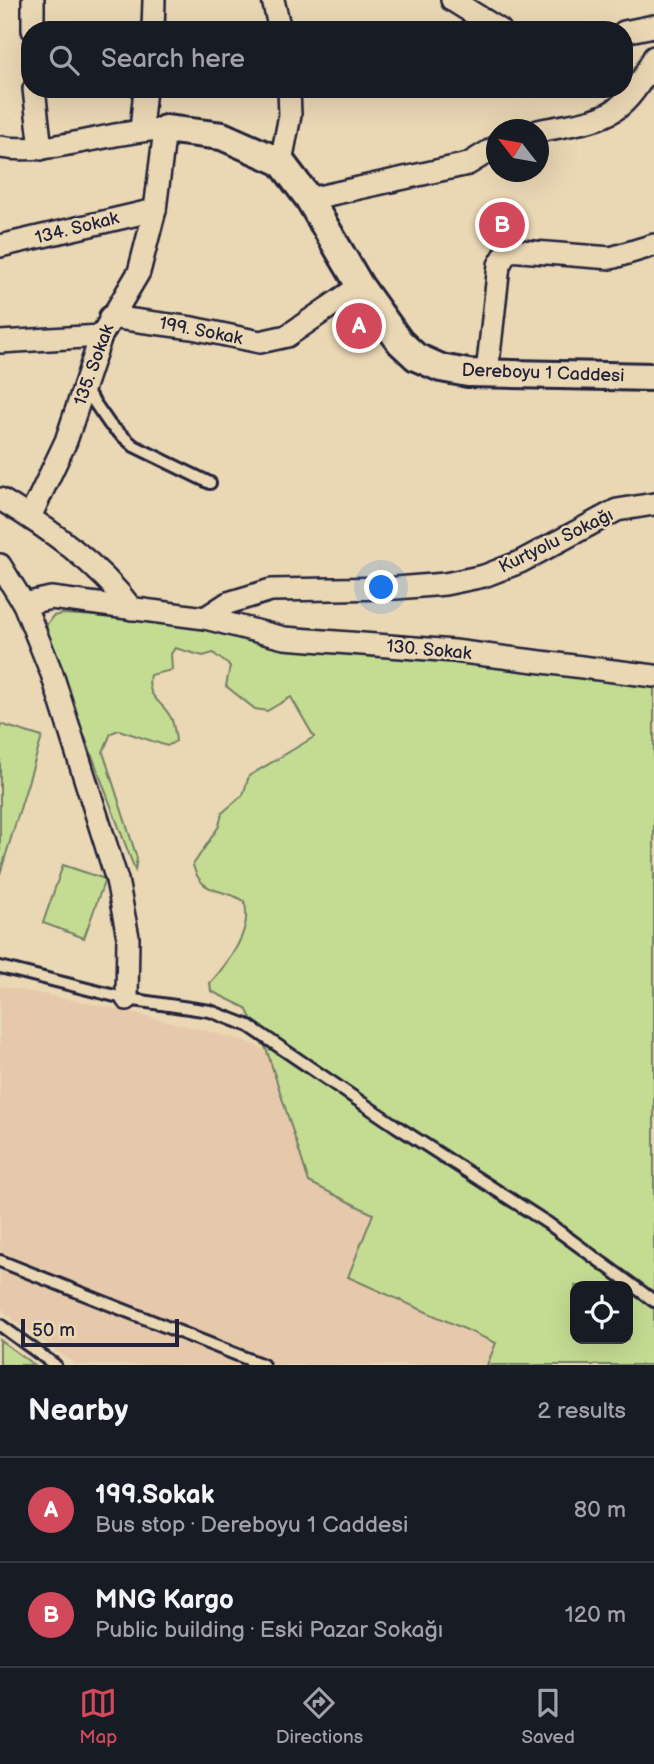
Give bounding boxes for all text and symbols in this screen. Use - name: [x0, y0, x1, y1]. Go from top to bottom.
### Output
- search box: [21, 21, 633, 98]
- icon: search: [45, 41, 83, 79]
- text: Search here: [101, 44, 245, 75]
- north arrow: [486, 119, 549, 182]
- pin: B: [479, 199, 525, 251]
- street label: 134. Sokak: [33, 207, 121, 249]
- pin: A: [336, 300, 382, 352]
- street label: 199. Sokak: [158, 313, 245, 349]
- street label: 135. Sokak: [70, 321, 118, 409]
- street label: Dereboyu 1 Caddesi: [461, 360, 625, 386]
- street label: Kurtyolu Sokağı: [495, 504, 617, 578]
- your location: [364, 570, 398, 604]
- street label: 130. Sokak: [386, 636, 473, 664]
- map controls: [570, 1281, 633, 1344]
- button: locate: [570, 1281, 633, 1344]
- scale bar: [21, 1316, 178, 1348]
- text: 50 m: [32, 1319, 75, 1342]
- text: Nearby: [28, 1393, 128, 1429]
- text: 2 results: [537, 1397, 626, 1425]
- text: 199.Sokak: [95, 1480, 214, 1511]
- text: A: [44, 1496, 58, 1524]
- text: 80 m: [574, 1496, 626, 1524]
- text: Bus stop · Dereboyu 1 Caddesi: [95, 1511, 408, 1539]
- text: MNG Kargo: [95, 1585, 234, 1616]
- text: B: [43, 1601, 59, 1629]
- text: 120 m: [565, 1601, 626, 1629]
- text: Public building · Eski Pazar Sokağı: [95, 1616, 443, 1644]
- tab: Map: [79, 1684, 117, 1749]
- tab: Directions: [276, 1684, 363, 1749]
- tab: Saved: [521, 1684, 575, 1749]

